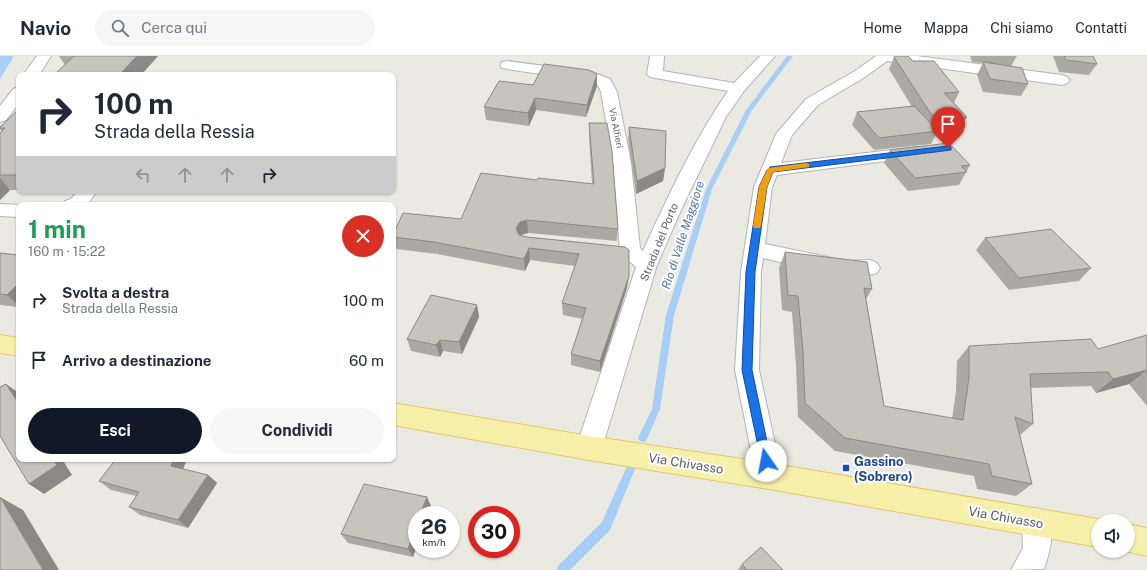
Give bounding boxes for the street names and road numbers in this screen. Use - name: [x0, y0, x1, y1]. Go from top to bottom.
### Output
- street label: Via Alfieri: [607, 107, 626, 149]
- street label: Strada del Porto: [638, 201, 680, 283]
- street label: Via Chivasso: [647, 450, 725, 477]
- street label: Via Chivasso: [967, 504, 1045, 531]

